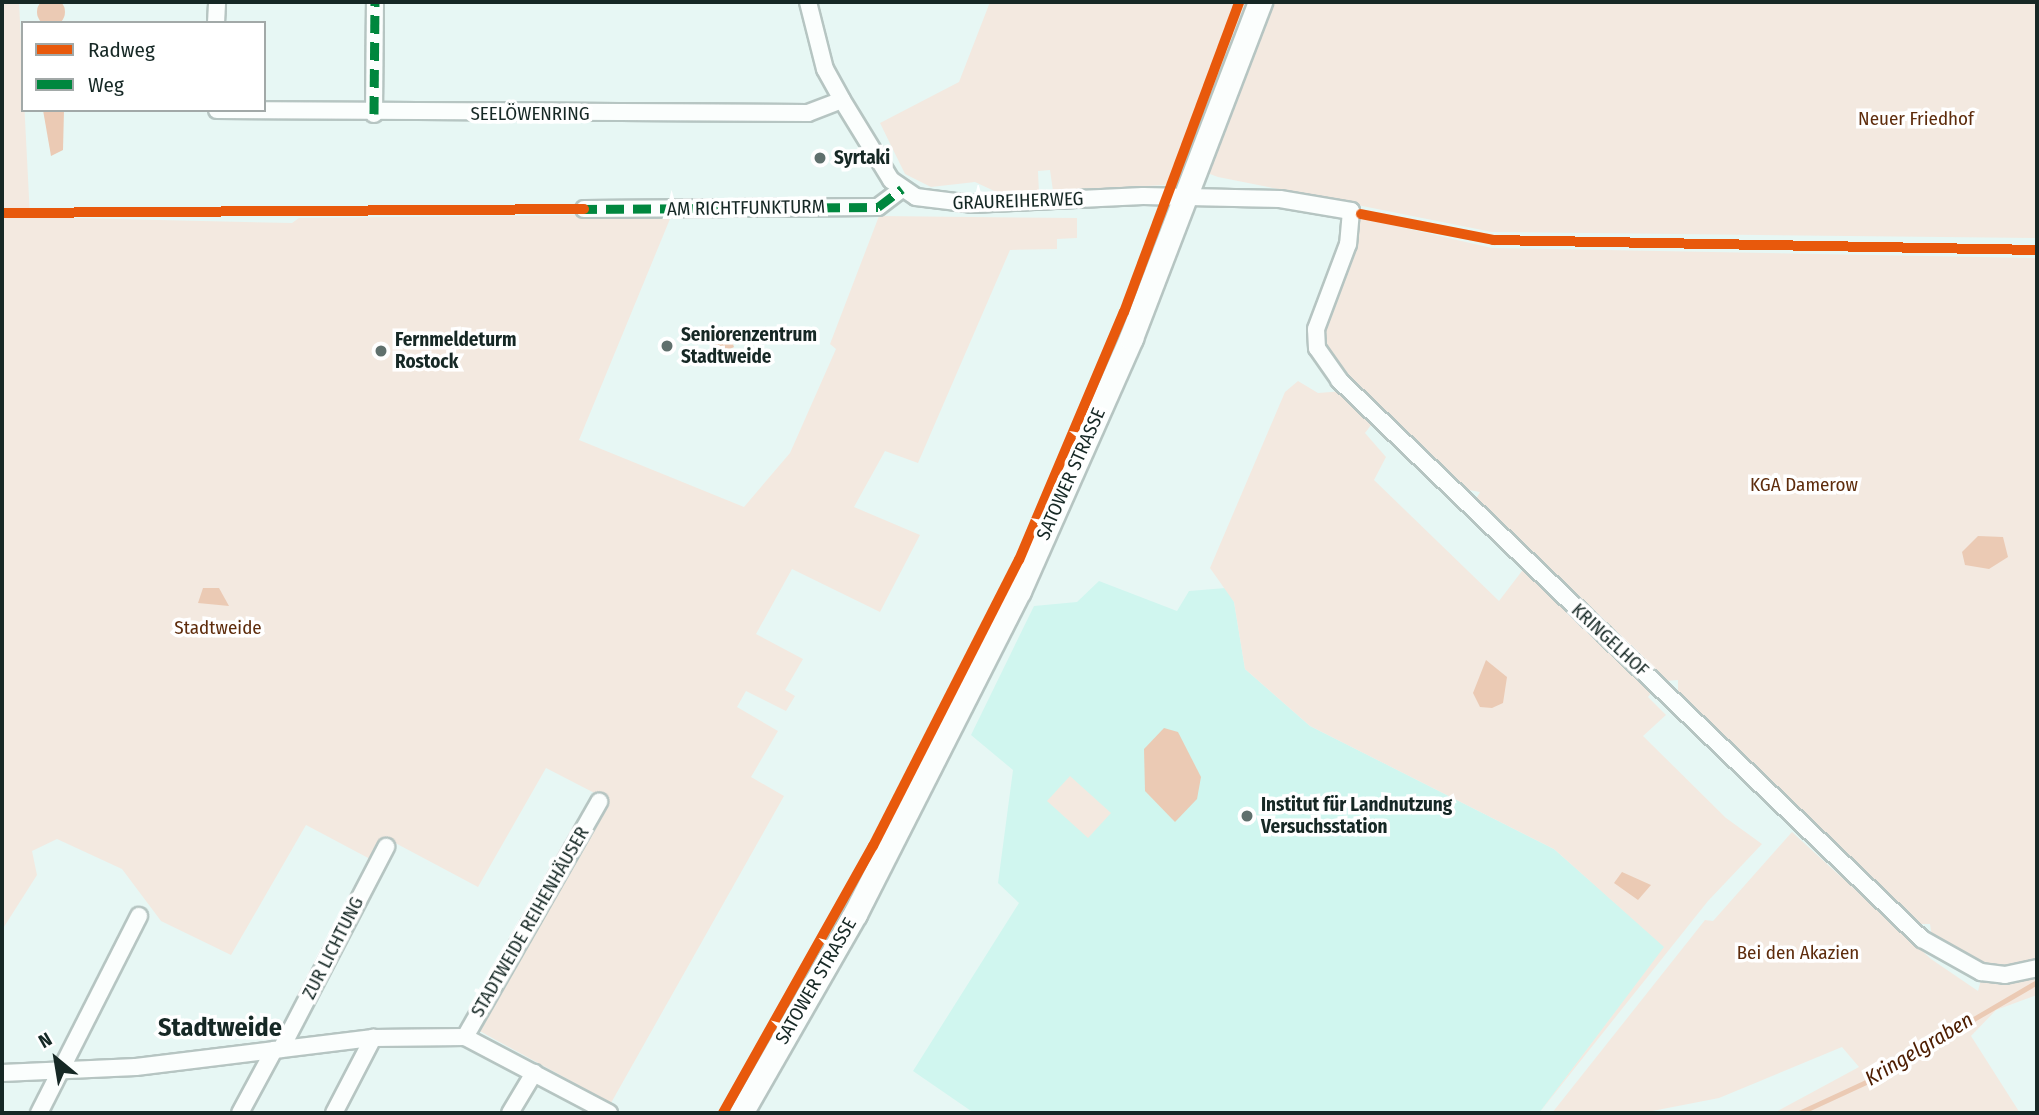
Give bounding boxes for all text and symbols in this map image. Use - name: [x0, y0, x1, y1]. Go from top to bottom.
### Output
- legend: [21, 21, 266, 112]
- text: Radweg: [88, 37, 155, 63]
- text: Weg: [88, 72, 124, 98]
- street label: SEELÖWENRING: [470, 103, 590, 125]
- park label: Neuer Friedhof: [1858, 108, 1974, 130]
- place label: Syrtaki: [834, 147, 890, 169]
- marker: Syrtaki: [812, 150, 828, 166]
- street label: GRAUREIHERWEG: [952, 187, 1084, 215]
- street label: AM RICHTFUNKTURM: [667, 195, 825, 221]
- place label: Seniorenzentrum Stadtweide: [681, 324, 817, 368]
- place label: Fernmeldeturm Rostock: [395, 329, 516, 373]
- marker: Seniorenzentrum Stadtweide: [659, 338, 675, 354]
- marker: Fernmeldeturm Rostock: [373, 343, 389, 359]
- street label: SATOWER STRASSE: [1032, 404, 1110, 544]
- park label: KGA Damerow: [1750, 474, 1858, 496]
- street label: KRINGELHOF: [1567, 599, 1653, 681]
- park label: Stadtweide: [174, 617, 262, 639]
- place label: Institut für Landnutzung Versuchsstation: [1261, 794, 1452, 838]
- marker: Institut für Landnutzung Versuchsstation: [1239, 808, 1255, 824]
- street label: STADTWEIDE REIHENHÄUSER: [466, 823, 594, 1021]
- street label: ZUR LICHTUNG: [297, 893, 369, 1003]
- street label: SATOWER STRASSE: [771, 914, 861, 1048]
- park label: Bei den Akazien: [1737, 942, 1859, 964]
- water label: Kringelgraben: [1860, 1007, 1978, 1091]
- district label: Stadtweide: [158, 1012, 282, 1044]
- north arrow: [21, 1024, 91, 1094]
- text: N: [35, 1028, 56, 1053]

